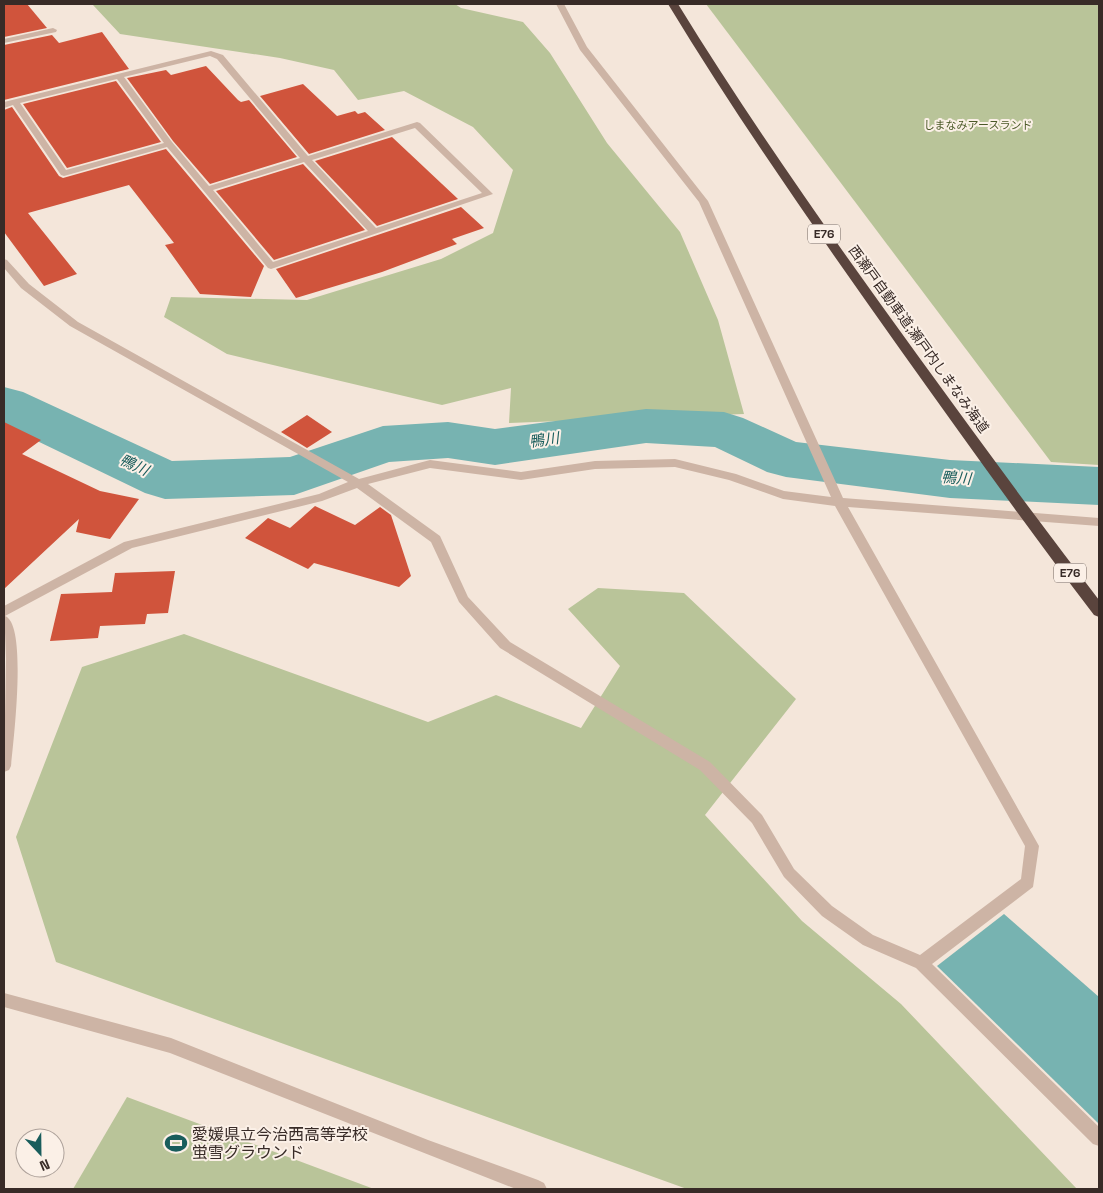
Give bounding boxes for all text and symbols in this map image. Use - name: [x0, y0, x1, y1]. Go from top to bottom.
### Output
- park label: しまなみアースランド: [924, 118, 1032, 132]
- road number: E76: [808, 224, 840, 243]
- street label: 西瀬戸自動車道;瀬戸内しまなみ海道: [845, 242, 993, 436]
- water label: 鴨川: [528, 428, 562, 451]
- water label: 鴨川: [117, 450, 154, 480]
- water label: 鴨川: [940, 467, 974, 488]
- road number: E76: [1054, 564, 1086, 582]
- place label: 愛媛県立今治西高等学校 蛍雪グラウンド: [192, 1124, 368, 1163]
- north arrow: [15, 1128, 65, 1178]
- sports icon: 愛媛県立今治西高等学校 蛍雪グラウンド: [163, 1130, 189, 1156]
- text: N: [37, 1155, 53, 1175]

